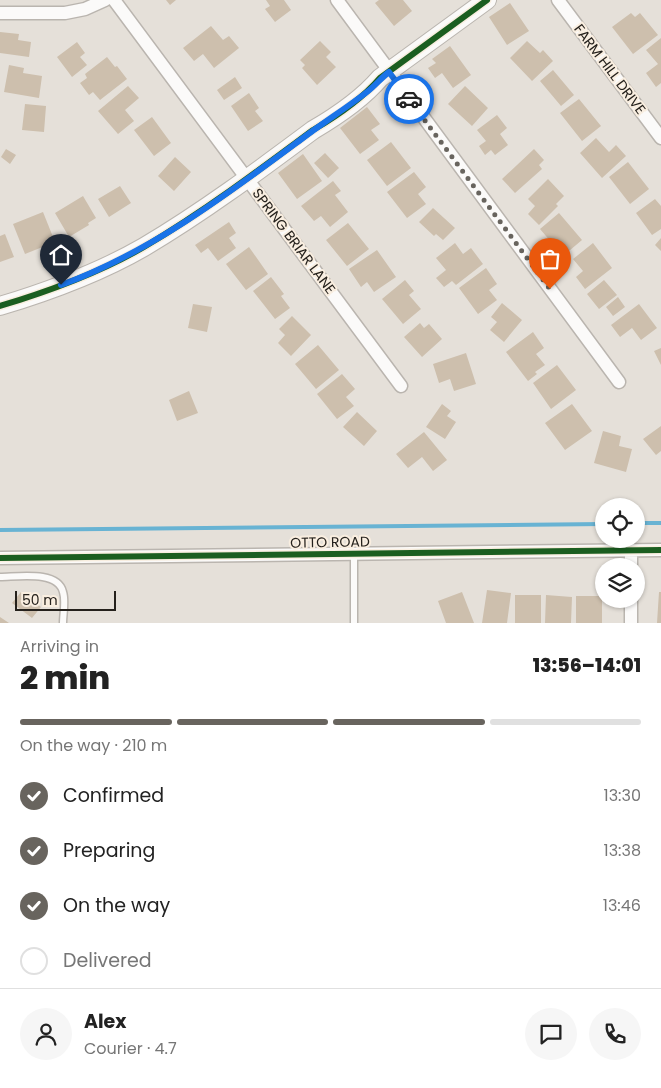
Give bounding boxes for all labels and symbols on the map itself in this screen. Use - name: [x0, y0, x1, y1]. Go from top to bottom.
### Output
- street label: FARM HILL DRIVE: [569, 20, 651, 118]
- courier: [384, 74, 434, 124]
- street label: SPRING BRIAR LANE: [248, 184, 340, 298]
- pin: [40, 234, 82, 285]
- pin: [529, 238, 571, 289]
- street label: OTTO ROAD: [290, 531, 370, 553]
- scale bar: [15, 588, 116, 611]

